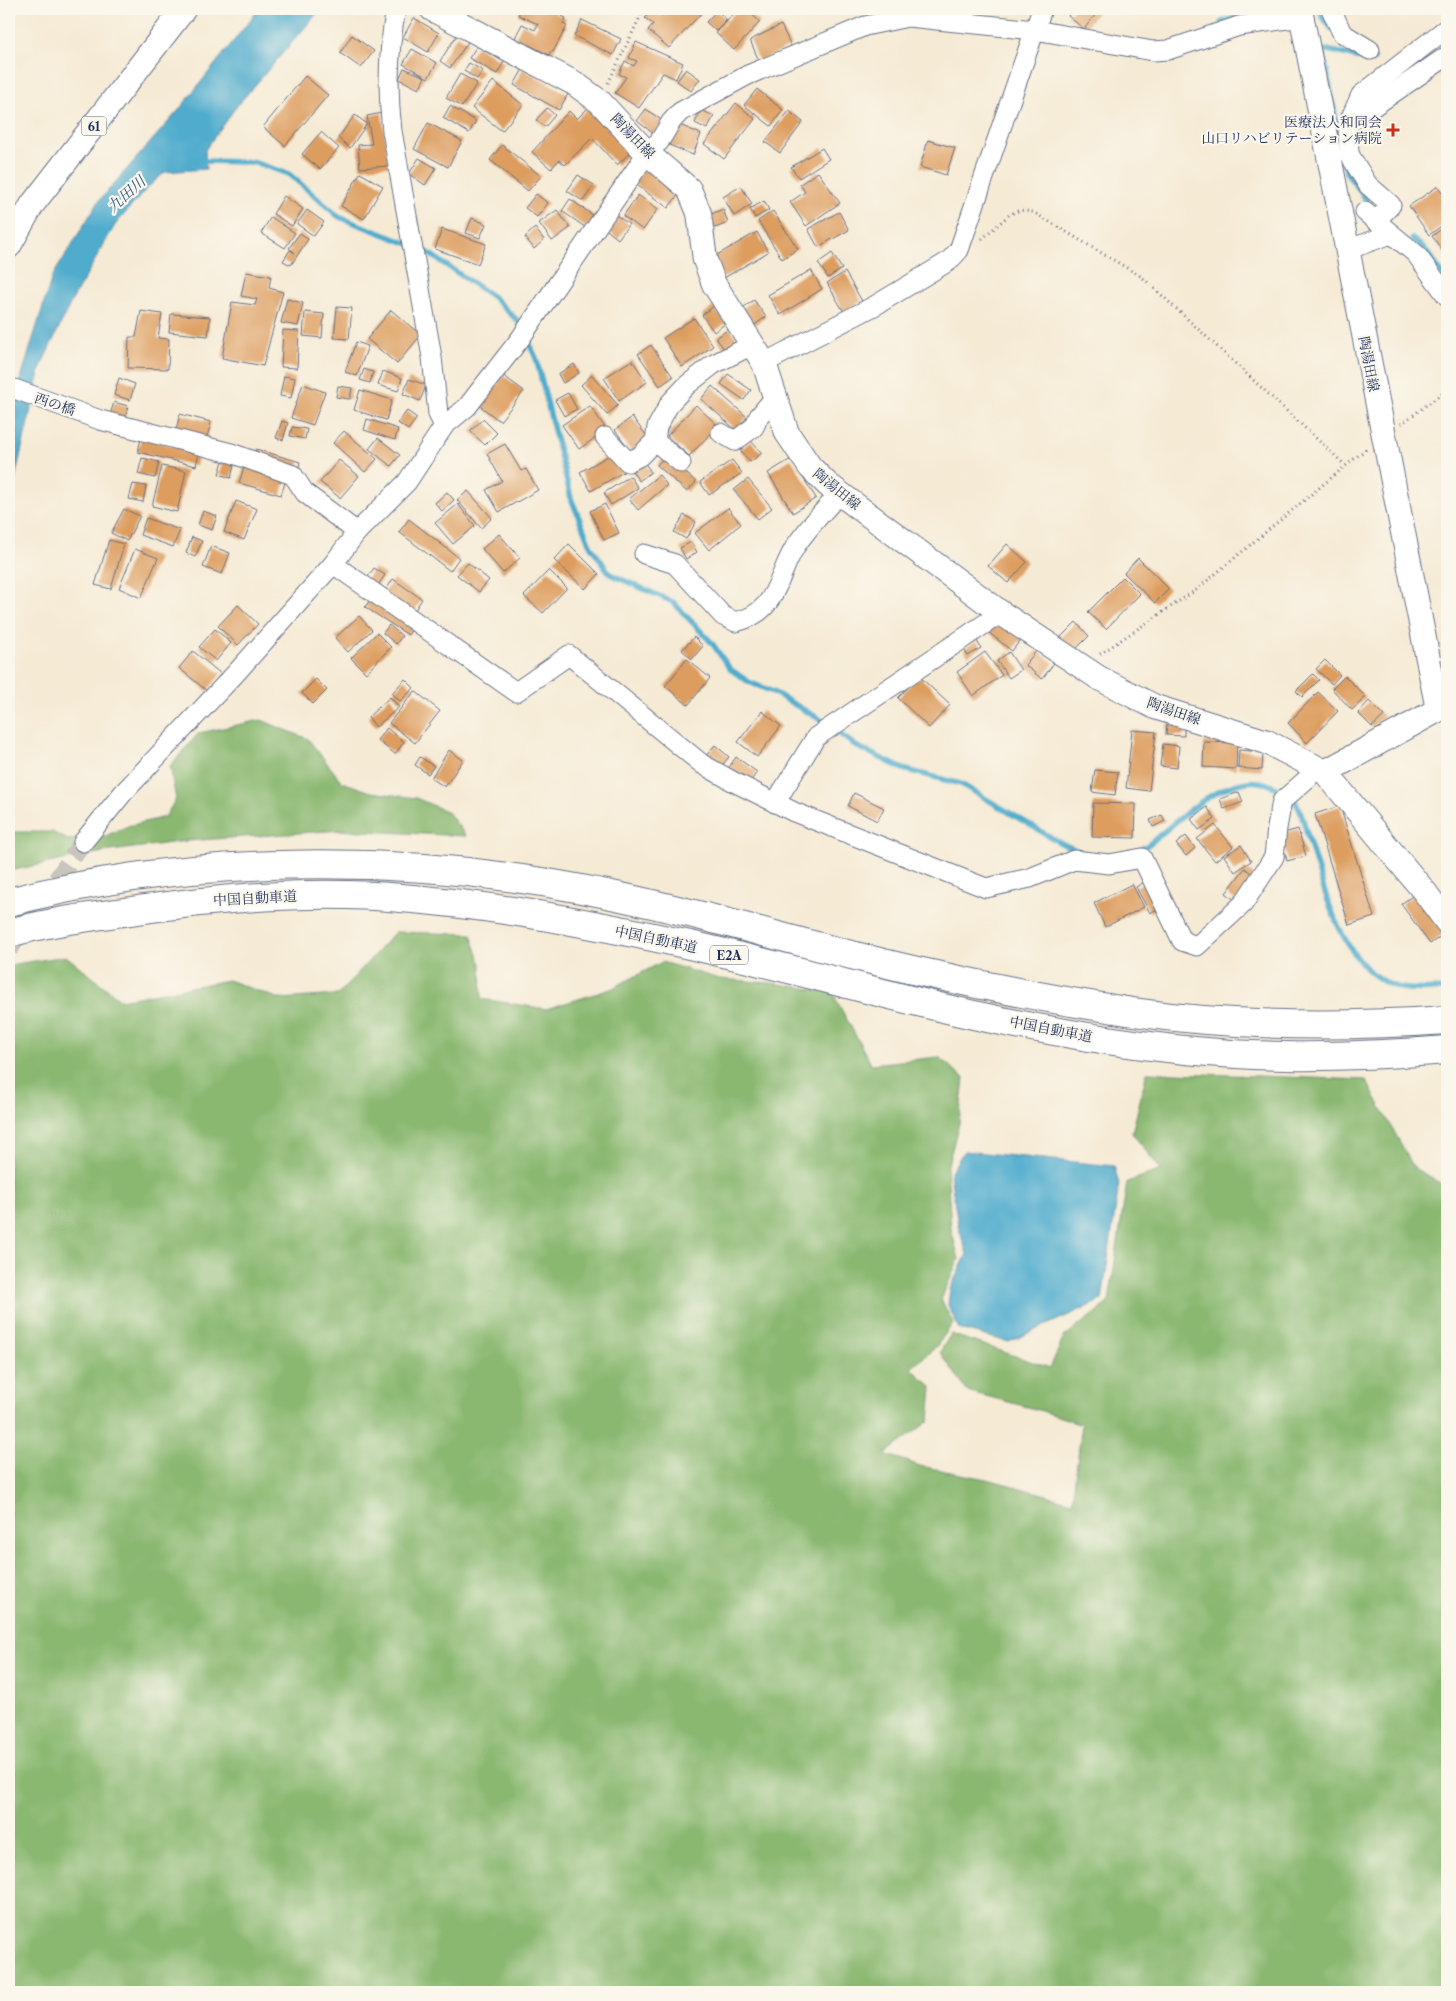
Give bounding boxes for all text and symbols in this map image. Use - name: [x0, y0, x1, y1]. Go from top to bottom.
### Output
- street label: 陶湯田線: [607, 110, 659, 162]
- place label: 医療法人和同会 山口リハビリテーション病院: [1201, 113, 1382, 147]
- road number: 61: [82, 116, 106, 136]
- marker: 医療法人和同会 山口リハビリテーション病院: [1386, 123, 1400, 137]
- water label: 九田川: [103, 171, 151, 216]
- street label: 陶湯田線: [1355, 335, 1383, 393]
- street label: 西の橋: [32, 389, 78, 419]
- street label: 陶湯田線: [810, 464, 864, 514]
- street label: 陶湯田線: [1145, 693, 1203, 729]
- street label: 中国自動車道: [213, 887, 297, 909]
- street label: 中国自動車道: [613, 921, 699, 957]
- road number: E2A: [710, 946, 748, 964]
- street label: 中国自動車道: [1008, 1012, 1094, 1046]

